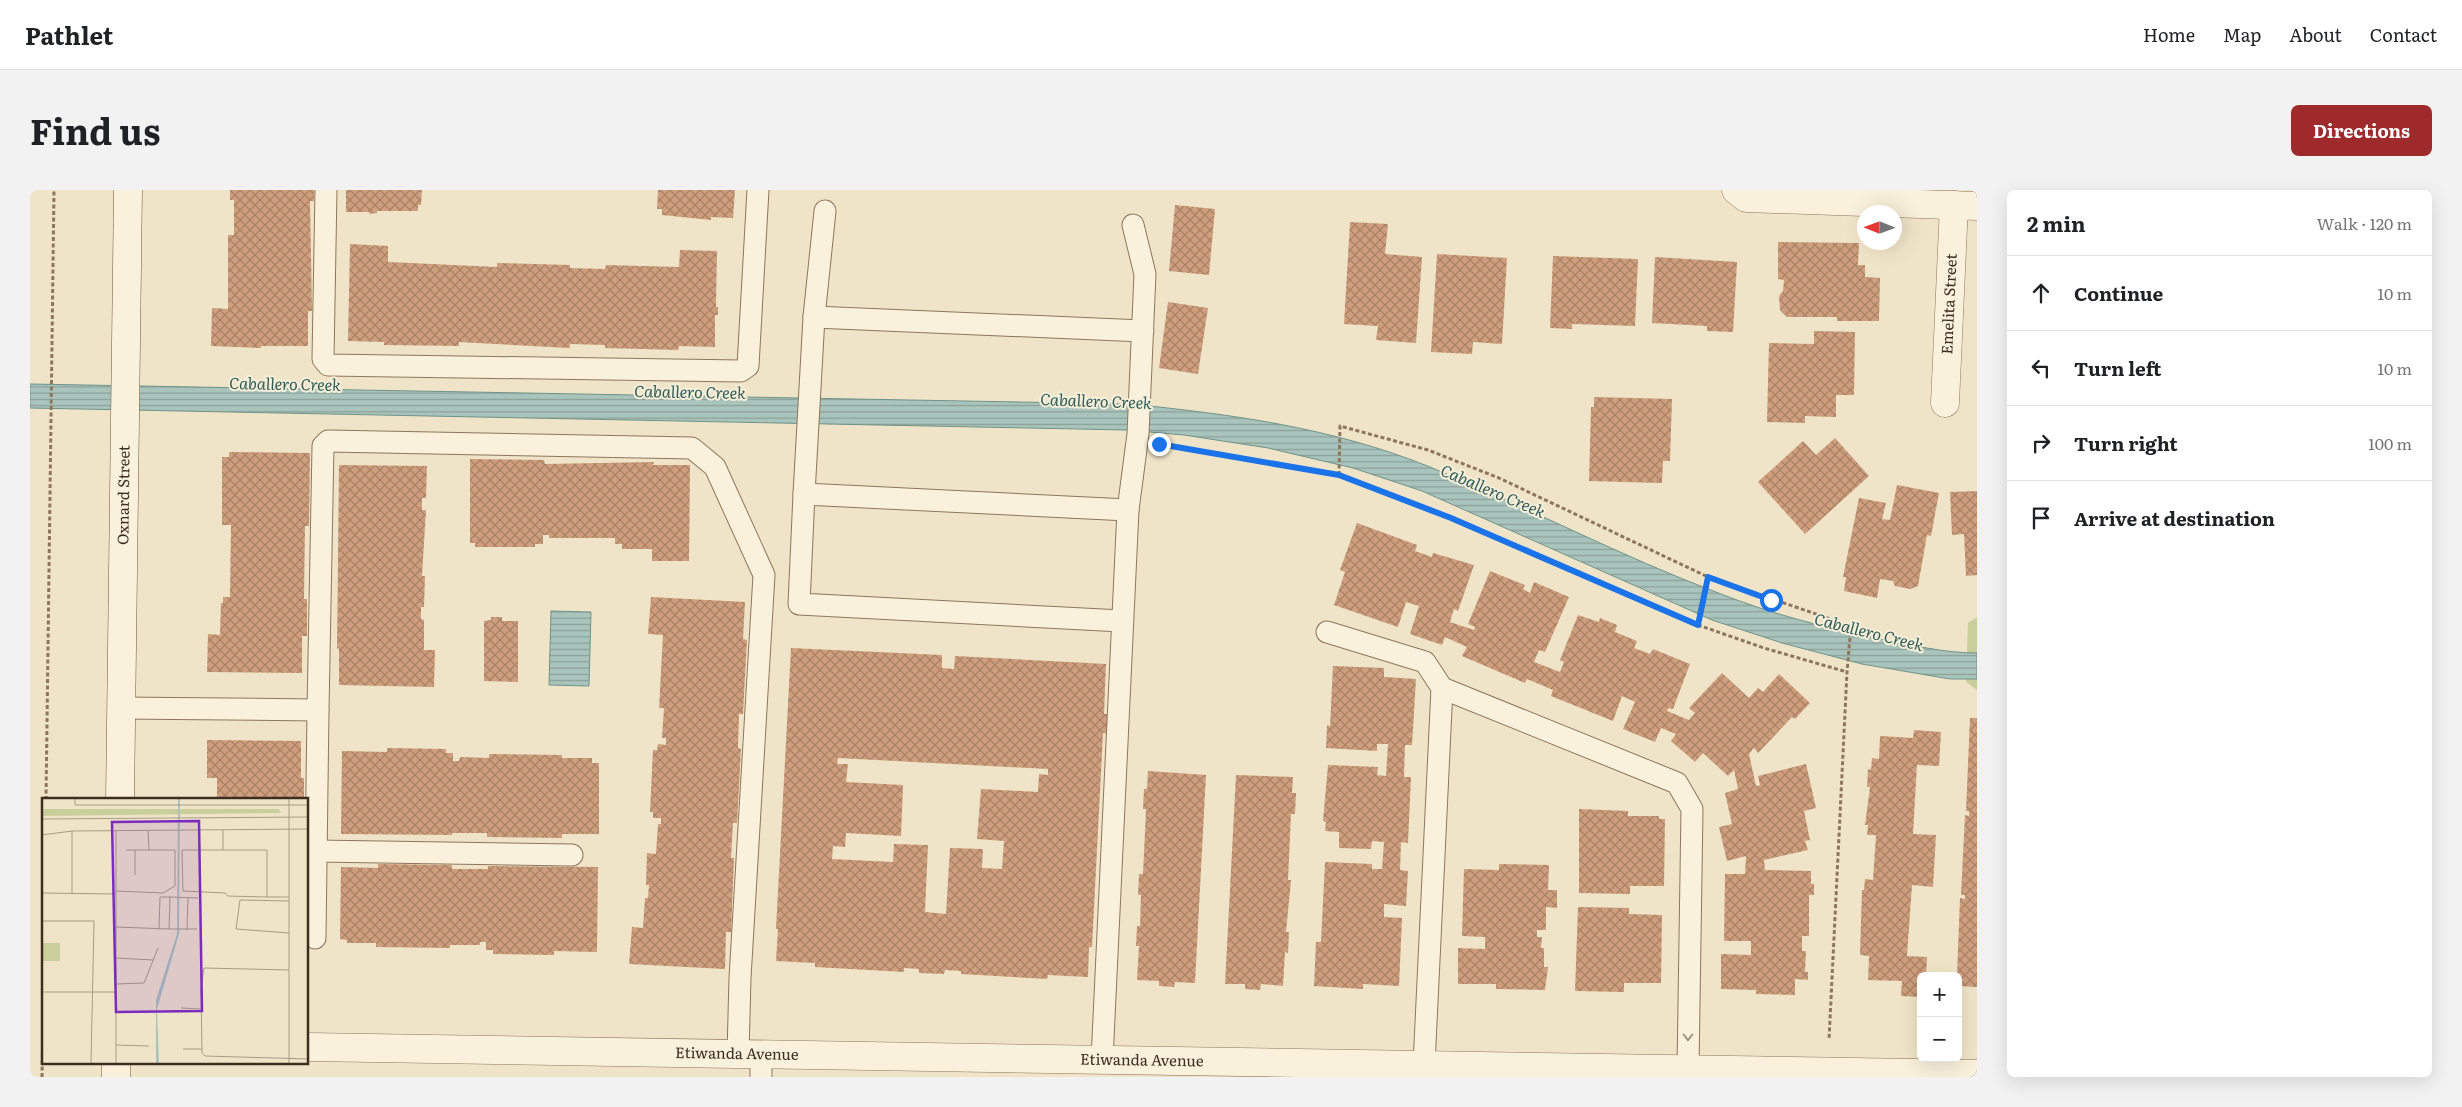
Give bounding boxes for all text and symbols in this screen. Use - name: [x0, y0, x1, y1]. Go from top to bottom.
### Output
- text: Pathlet: [25, 17, 113, 52]
- text: Home: [2143, 21, 2195, 48]
- text: Map: [2223, 21, 2261, 48]
- text: About: [2289, 21, 2342, 48]
- text: Contact: [2370, 21, 2437, 48]
- text: Find us: [30, 104, 160, 156]
- button: Directions: [2291, 105, 2432, 156]
- north arrow: [1857, 205, 1902, 250]
- text: 2 min: [2027, 207, 2086, 238]
- text: Walk · 120 m: [2317, 211, 2412, 235]
- street label: Emelita Street: [1934, 253, 1962, 355]
- icon: ahead: [2027, 279, 2055, 307]
- text: Continue: [2074, 279, 2163, 307]
- text: 10 m: [2378, 281, 2412, 305]
- icon: left: [2027, 354, 2055, 382]
- text: Turn left: [2074, 354, 2161, 382]
- text: 10 m: [2378, 356, 2412, 380]
- water label: Caballero Creek: [229, 370, 341, 396]
- water label: Caballero Creek: [634, 378, 746, 404]
- water label: Caballero Creek: [1040, 386, 1152, 414]
- icon: right: [2027, 429, 2055, 457]
- text: Turn right: [2074, 429, 2178, 457]
- text: 100 m: [2368, 431, 2412, 455]
- route end: [1148, 433, 1171, 456]
- street label: Oxnard Street: [110, 445, 135, 545]
- water label: Caballero Creek: [1437, 457, 1550, 523]
- icon: arrive: [2027, 504, 2055, 532]
- text: Arrive at destination: [2074, 504, 2275, 532]
- route start: [1760, 589, 1783, 612]
- water label: Caballero Creek: [1812, 606, 1927, 656]
- inset map: [42, 798, 309, 1064]
- map controls: [1917, 972, 1962, 1062]
- button: +: [1917, 972, 1962, 1017]
- button: −: [1917, 1017, 1962, 1062]
- one-way arrow: [1683, 1034, 1693, 1041]
- street label: Etiwanda Avenue: [675, 1040, 799, 1065]
- street label: Etiwanda Avenue: [1080, 1046, 1204, 1071]

